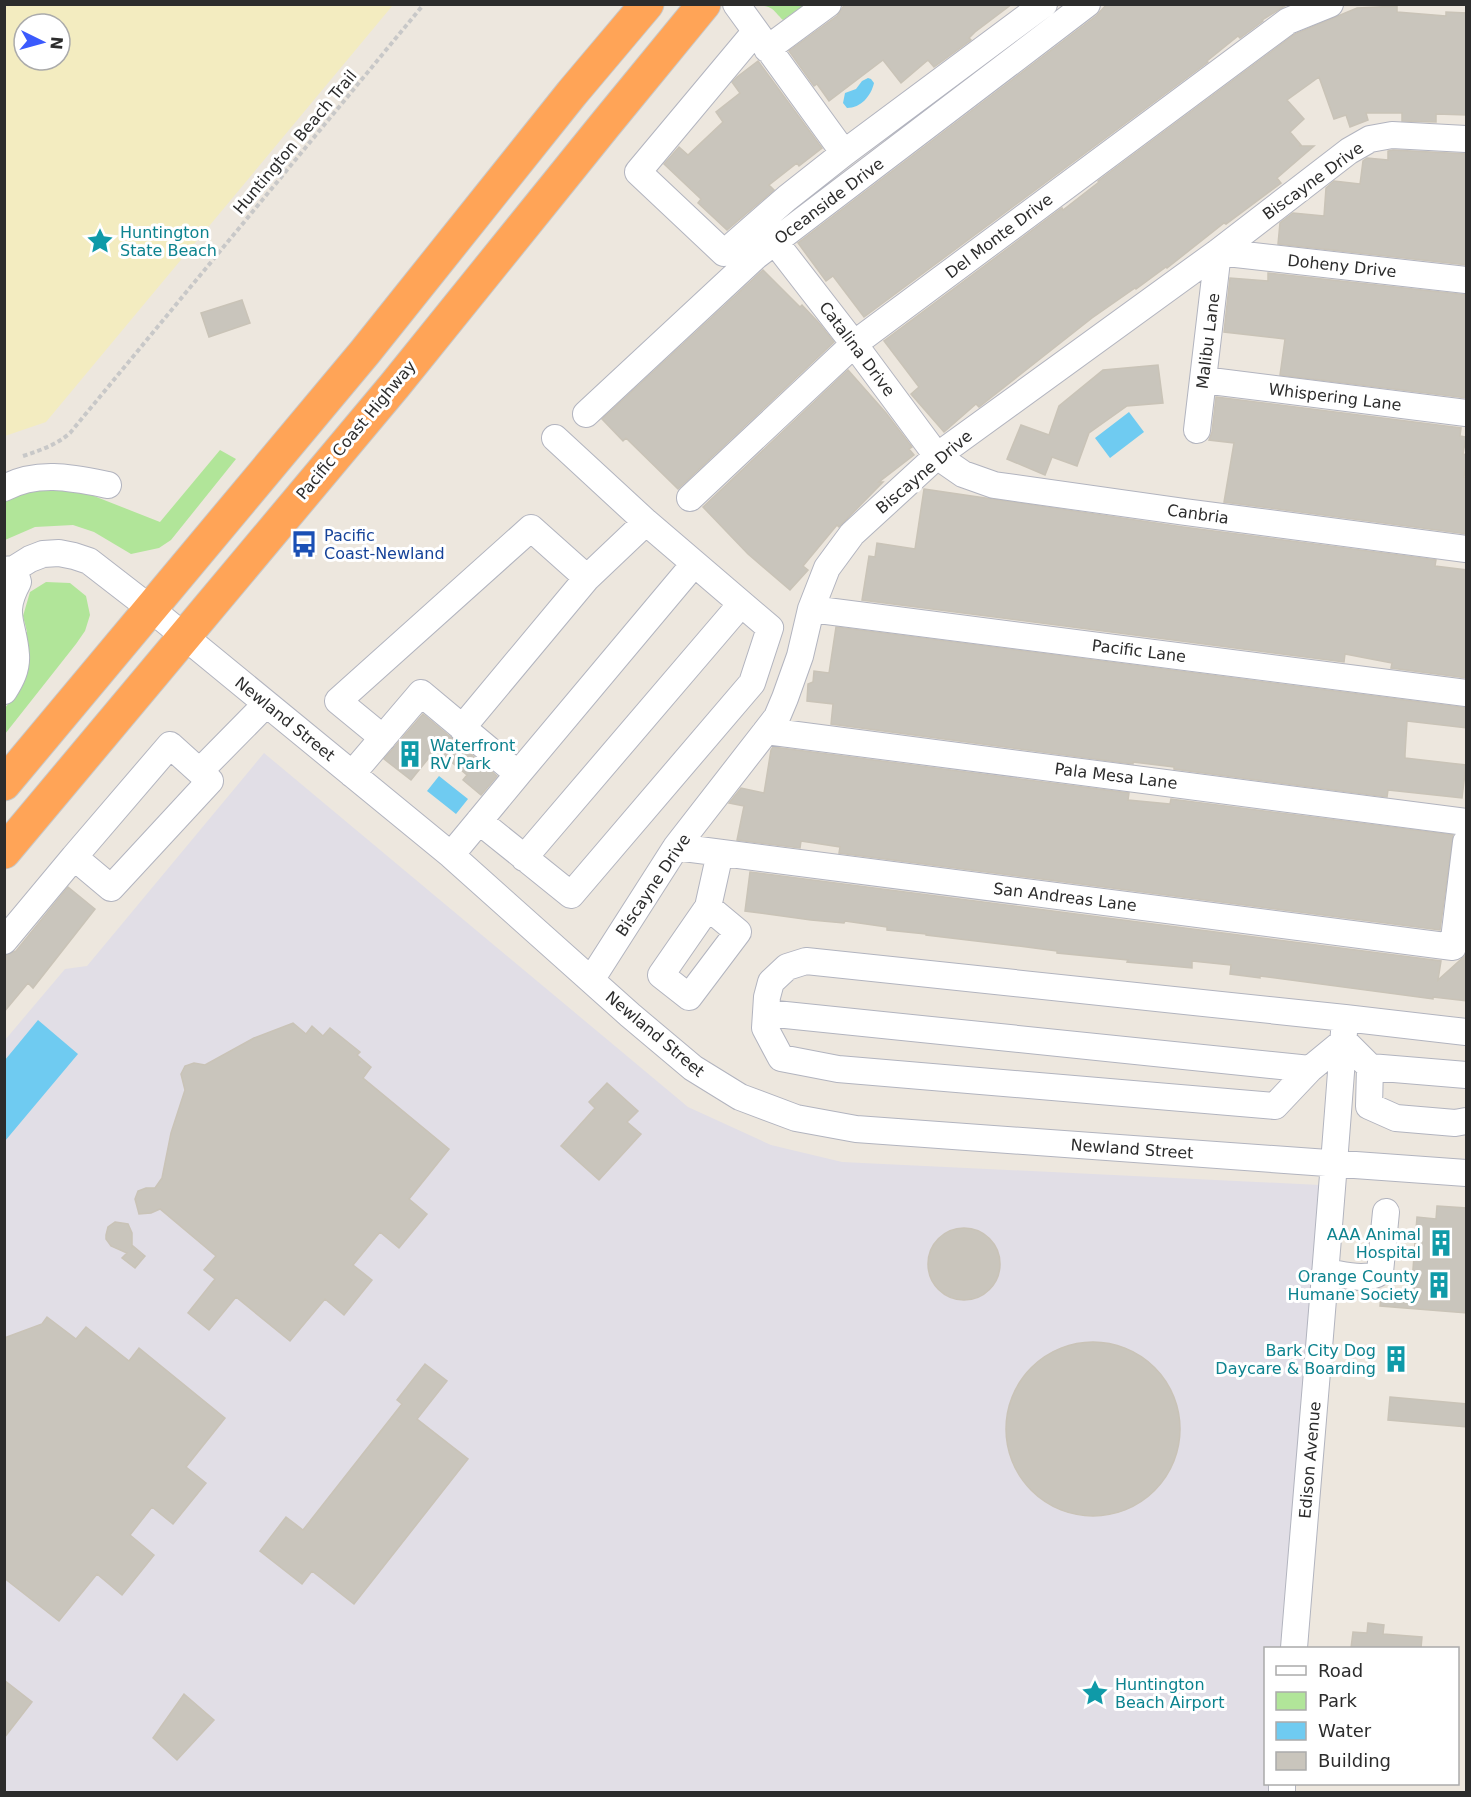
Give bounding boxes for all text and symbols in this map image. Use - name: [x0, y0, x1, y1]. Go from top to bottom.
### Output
- north arrow: [12, 12, 72, 72]
- text: N: [46, 36, 66, 51]
- street label: Huntington Beach Trail: [229, 66, 361, 218]
- street label: Biscayne Drive: [1259, 138, 1367, 224]
- street label: Oceanside Drive: [771, 154, 887, 248]
- street label: Del Monte Drive: [942, 190, 1056, 282]
- place label: Huntington State Beach: [120, 223, 217, 260]
- place icon: Huntington State Beach: [85, 226, 115, 256]
- street label: Doheny Drive: [1287, 251, 1397, 281]
- street label: Malibu Lane: [1193, 292, 1223, 390]
- street label: Catalina Drive: [815, 298, 899, 400]
- street label: Pacific Coast Highway: [292, 357, 420, 503]
- street label: Whispering Lane: [1267, 379, 1403, 415]
- street label: Biscayne Drive: [872, 426, 976, 518]
- street label: Canbria: [1166, 500, 1230, 528]
- place label: Pacific Coast-Newland: [324, 526, 445, 563]
- bus stop icon: Pacific Coast-Newland: [289, 529, 319, 559]
- street label: Pacific Lane: [1091, 636, 1187, 666]
- street label: Newland Street: [231, 673, 339, 765]
- place label: Waterfront RV Park: [430, 736, 515, 773]
- building icon: Waterfront RV Park: [395, 739, 425, 769]
- street label: Pala Mesa Lane: [1053, 759, 1179, 793]
- street label: Biscayne Drive: [612, 830, 694, 940]
- street label: San Andreas Lane: [992, 879, 1138, 915]
- street label: Newland Street: [602, 987, 708, 1081]
- street label: Newland Street: [1070, 1135, 1194, 1163]
- place label: AAA Animal Hospital: [1327, 1225, 1421, 1262]
- building icon: AAA Animal Hospital: [1426, 1228, 1456, 1258]
- place label: Orange County Humane Society: [1288, 1267, 1419, 1304]
- building icon: Orange County Humane Society: [1424, 1270, 1454, 1300]
- place label: Bark City Dog Daycare & Boarding: [1215, 1341, 1376, 1378]
- building icon: Bark City Dog Daycare & Boarding: [1381, 1344, 1411, 1374]
- street label: Edison Avenue: [1295, 1401, 1325, 1519]
- legend: [1264, 1647, 1459, 1785]
- text: Road: [1318, 1660, 1363, 1681]
- place label: Huntington Beach Airport: [1115, 1675, 1224, 1712]
- place icon: Huntington Beach Airport: [1080, 1678, 1110, 1708]
- text: Park: [1318, 1690, 1357, 1711]
- text: Water: [1318, 1720, 1372, 1741]
- text: Building: [1318, 1750, 1391, 1771]

